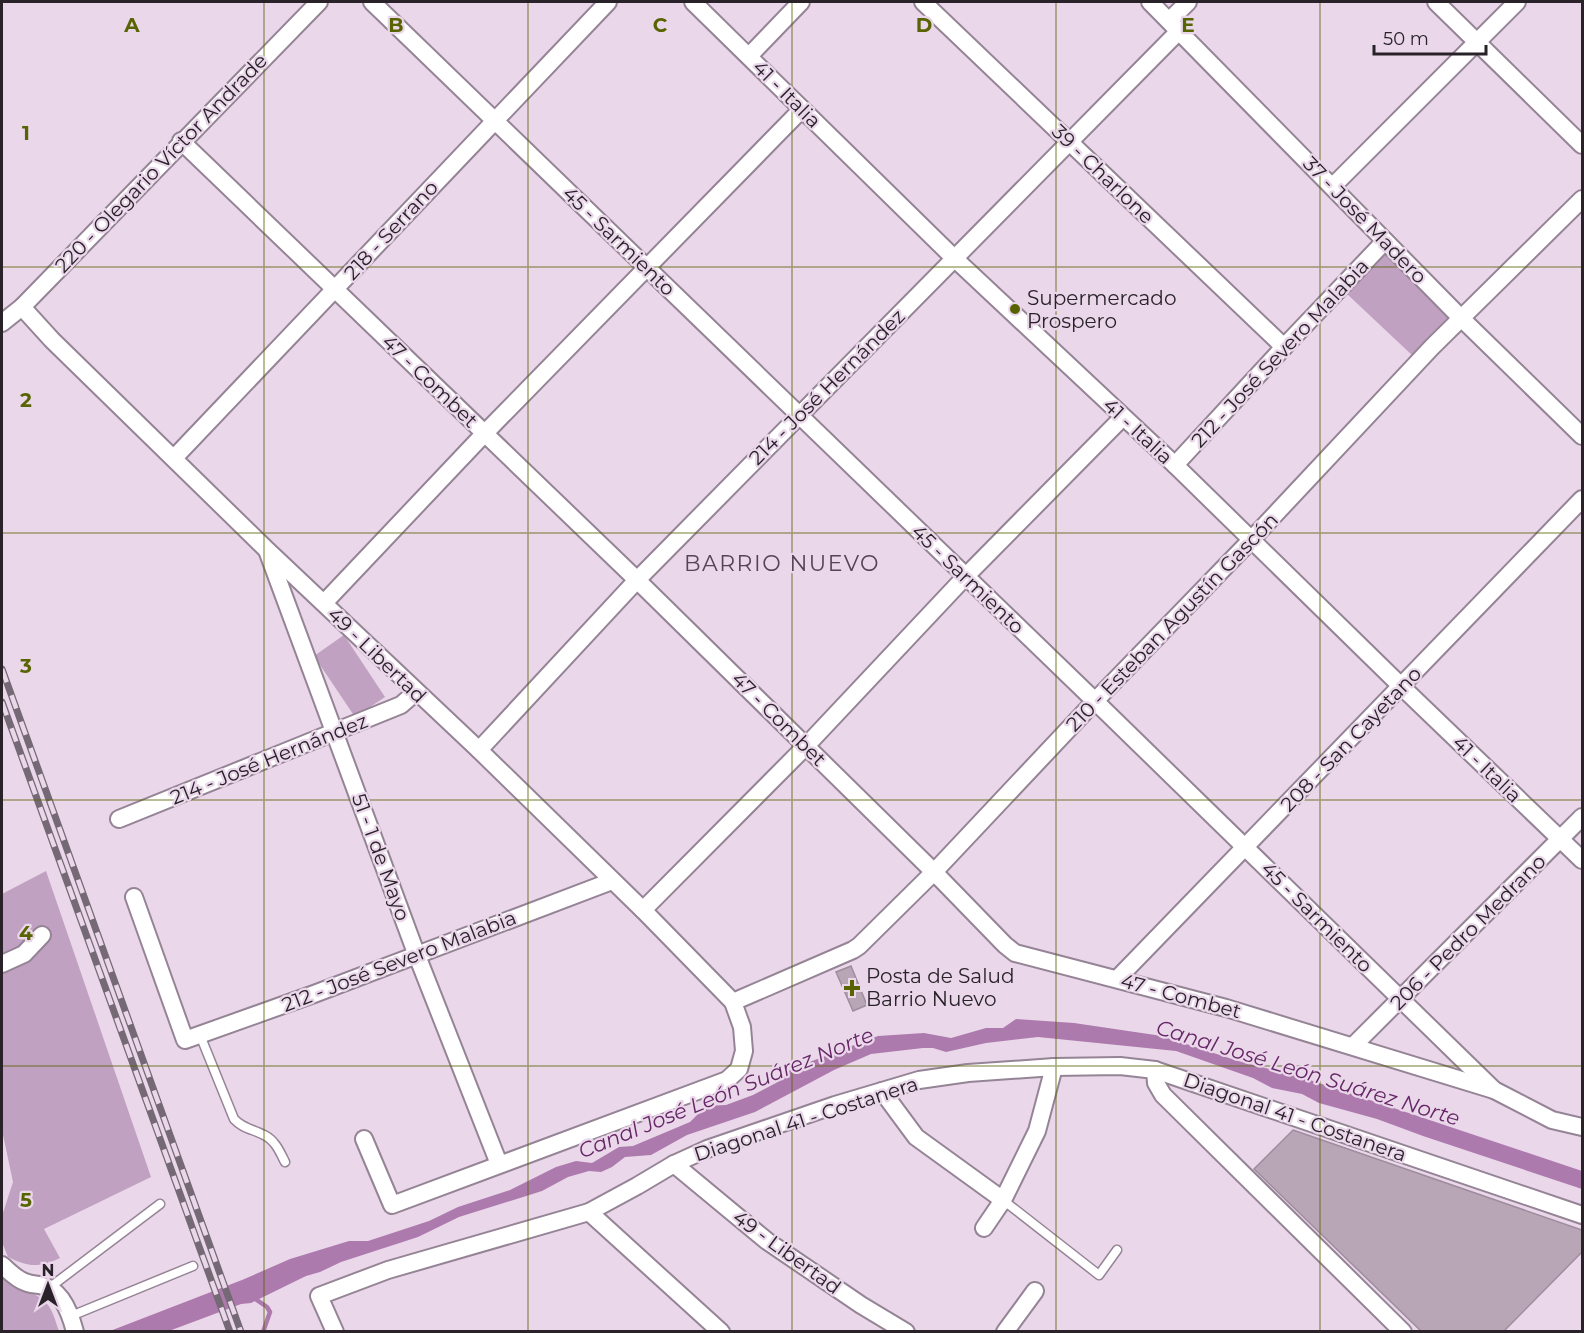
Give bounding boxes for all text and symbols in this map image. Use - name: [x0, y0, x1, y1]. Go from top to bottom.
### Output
- text: A: [123, 13, 140, 37]
- text: B: [388, 13, 404, 37]
- text: C: [653, 13, 668, 37]
- text: D: [916, 13, 932, 37]
- text: E: [1181, 13, 1195, 37]
- scale bar: [1374, 18, 1486, 56]
- text: 50 m: [1383, 28, 1429, 50]
- street label: 220 - Olegario Víctor Andrade: [50, 49, 272, 277]
- street label: 41 - Italia: [748, 55, 826, 133]
- street label: 39 - Charlone: [1047, 119, 1159, 229]
- text: 1: [22, 121, 30, 145]
- street label: 37 - José Madero: [1298, 151, 1432, 289]
- street label: 218 - Serrano: [339, 175, 443, 285]
- street label: 45 - Sarmiento: [558, 181, 680, 301]
- street label: 212 - José Severo Malabia: [1186, 254, 1374, 452]
- place label: Supermercado Prospero: [1027, 286, 1176, 333]
- marker: Supermercado Prospero: [1008, 302, 1022, 316]
- street label: 214 - José Hernández: [744, 304, 910, 470]
- street label: 47 - Combet: [377, 330, 483, 432]
- text: 2: [20, 388, 32, 412]
- street label: 41 - Italia: [1098, 393, 1178, 469]
- street label: 210 - Esteban Agustín Gascón: [1061, 508, 1283, 736]
- street label: 45 - Sarmiento: [907, 519, 1029, 639]
- district label: BARRIO NUEVO: [684, 550, 880, 577]
- street label: 49 - Libertad: [323, 602, 431, 708]
- text: 3: [19, 654, 32, 678]
- street label: 208 - San Cayetano: [1276, 662, 1426, 816]
- street label: 47 - Combet: [727, 667, 831, 771]
- street label: 214 - José Hernández: [167, 708, 371, 810]
- street label: 41 - Italia: [1448, 730, 1526, 808]
- street label: 51 - 1 de Mayo: [347, 790, 415, 924]
- street label: 206 - Pedro Medrano: [1385, 849, 1551, 1015]
- street label: 45 - Sarmiento: [1257, 857, 1377, 977]
- street label: 212 - José Severo Malabia: [279, 905, 519, 1017]
- text: 4: [19, 921, 33, 945]
- place label: Posta de Salud Barrio Nuevo: [866, 964, 1015, 1011]
- street label: 47 - Combet: [1118, 968, 1244, 1024]
- marker: Posta de Salud Barrio Nuevo: [843, 979, 861, 997]
- water label: Canal José León Suárez Norte: [1153, 1014, 1463, 1131]
- water label: Canal José León Suárez Norte: [575, 1022, 877, 1163]
- street label: Diagonal 41 - Costanera: [1180, 1068, 1410, 1166]
- street label: Diagonal 41 - Costanera: [691, 1071, 921, 1167]
- text: 5: [20, 1188, 32, 1212]
- street label: 49 - Libertad: [728, 1205, 846, 1299]
- north arrow: [18, 1255, 78, 1315]
- text: N: [42, 1261, 54, 1280]

